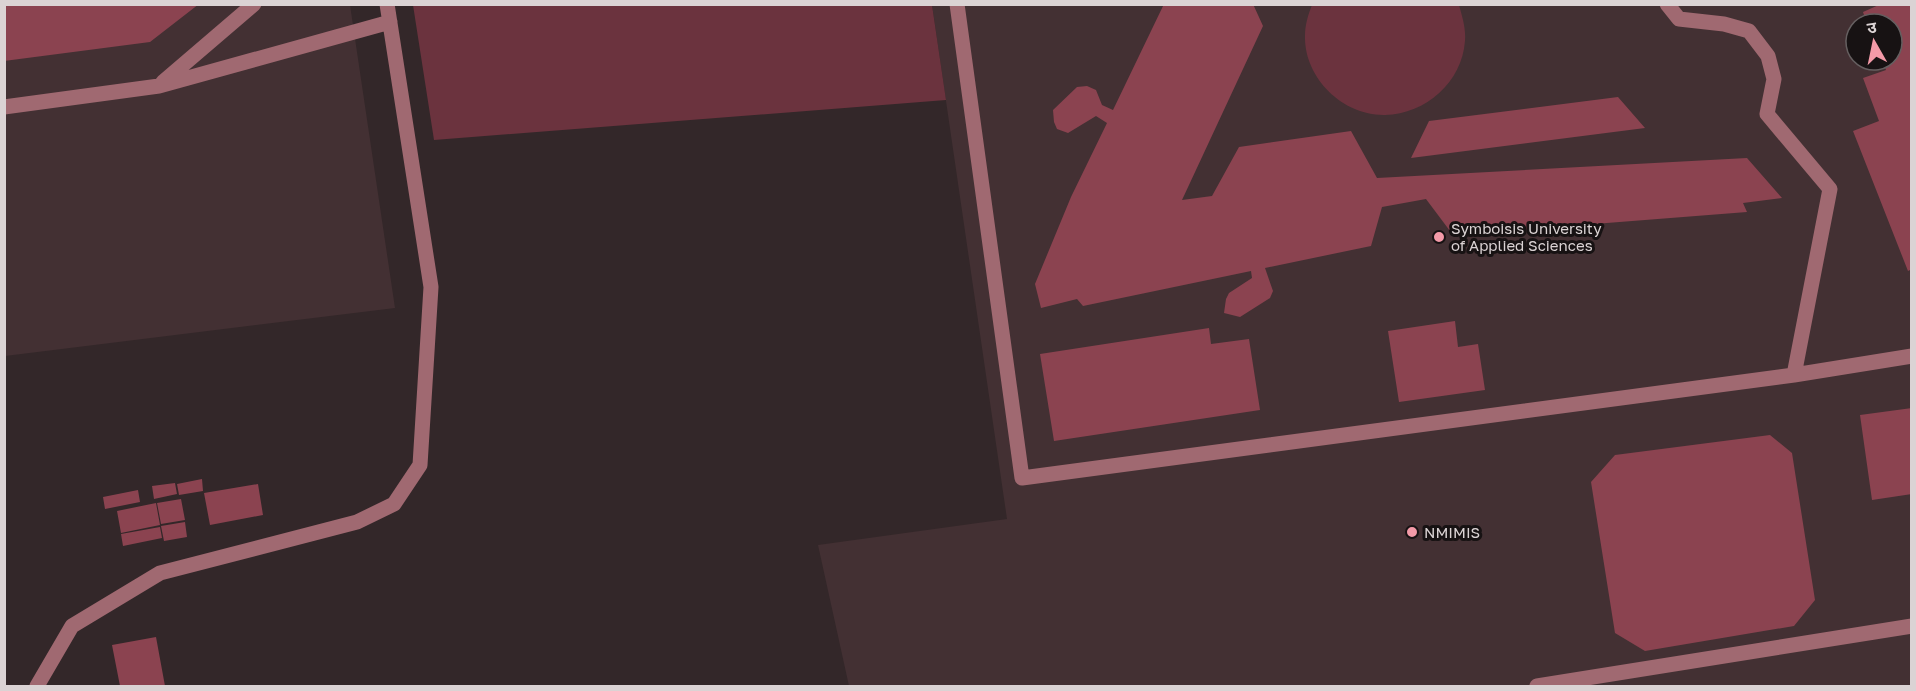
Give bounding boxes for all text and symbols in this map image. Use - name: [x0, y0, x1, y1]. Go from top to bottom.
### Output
- north arrow: [1844, 12, 1904, 72]
- text: उ: [1865, 16, 1878, 38]
- place label: Symboisis University of Applied Sciences: [1451, 219, 1602, 254]
- marker: Symboisis University of Applied Sciences: [1432, 230, 1446, 244]
- place label: NMIMIS: [1424, 523, 1480, 541]
- marker: NMIMIS: [1405, 525, 1419, 539]

